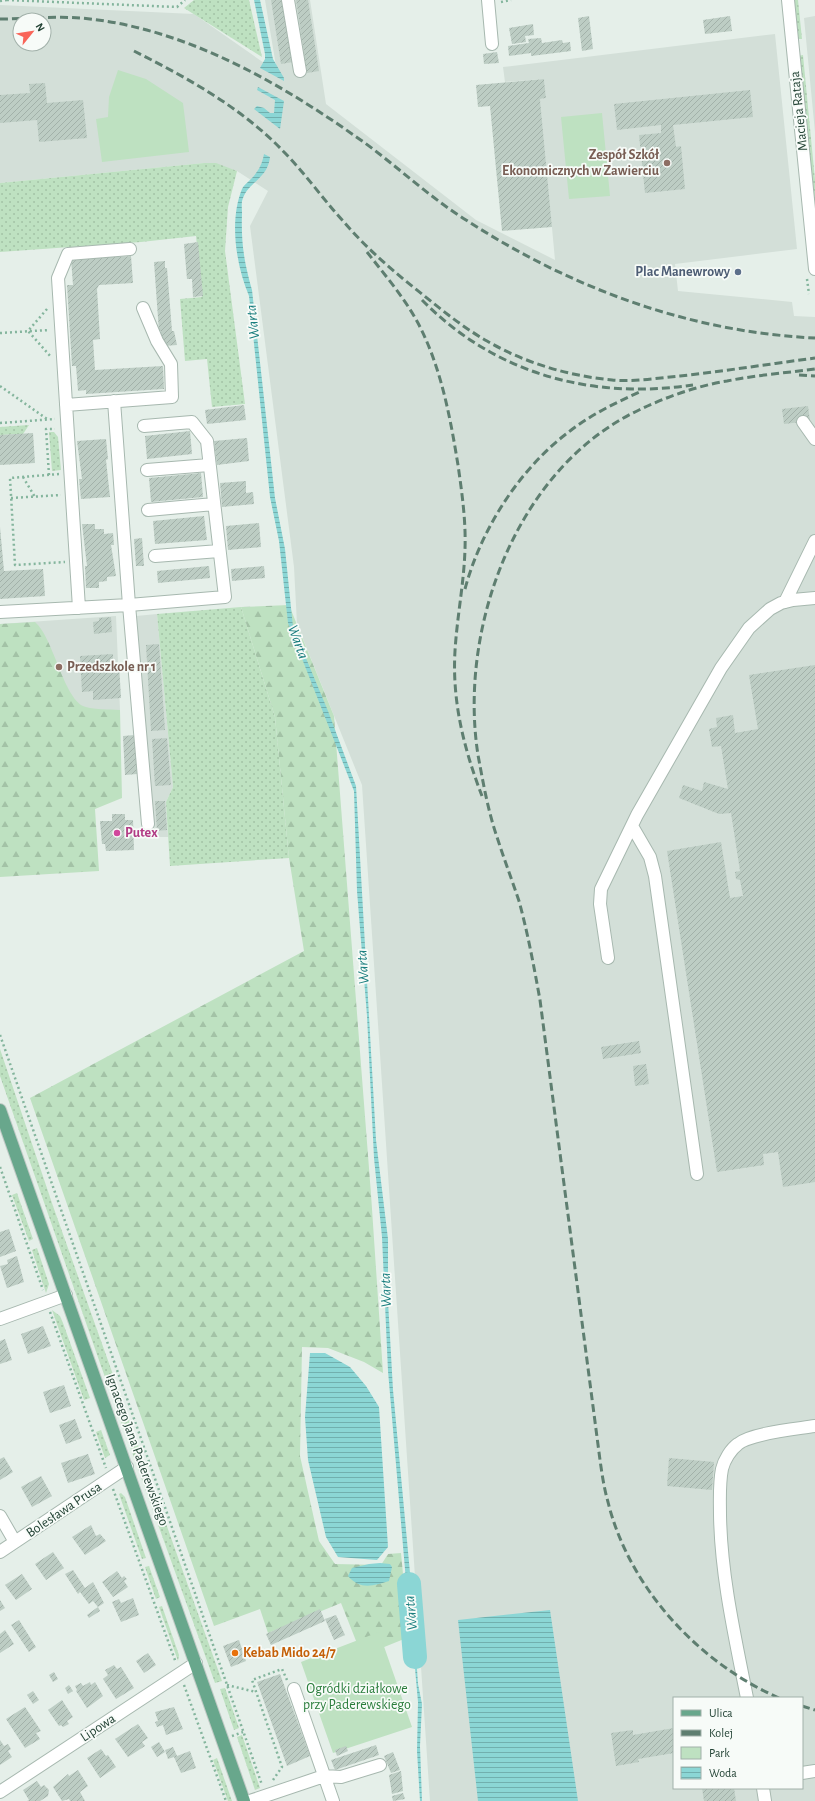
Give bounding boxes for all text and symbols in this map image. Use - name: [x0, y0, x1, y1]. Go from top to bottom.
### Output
- north arrow: [12, 12, 52, 52]
- text: N: [34, 21, 47, 33]
- street label: Macieja Rataja: [788, 70, 810, 152]
- place label: Zespół Szkół Ekonomicznych w Zawierciu: [502, 148, 660, 178]
- marker: Zespół Szkół Ekonomicznych w Zawierciu: [662, 158, 672, 168]
- place label: Plac Manewrowy: [635, 265, 731, 279]
- marker: Plac Manewrowy: [733, 267, 743, 277]
- water label: Warta: [244, 304, 262, 340]
- water label: Warta: [285, 623, 311, 661]
- place label: Przedszkole nr 1: [67, 660, 156, 674]
- marker: Przedszkole nr 1: [54, 662, 64, 672]
- place label: Putex: [125, 826, 158, 840]
- marker: Putex: [112, 828, 122, 838]
- water label: Warta: [354, 949, 372, 985]
- water label: Warta: [378, 1272, 394, 1308]
- street label: Ignacego Jana Paderewskiego: [103, 1372, 171, 1528]
- street label: Bolesława Prusa: [24, 1479, 105, 1540]
- water label: Warta: [402, 1595, 420, 1631]
- place label: Kebab Mido 24/7: [243, 1646, 336, 1660]
- marker: Kebab Mido 24/7: [230, 1648, 240, 1658]
- park label: Ogródki działkowe przy Paderewskiego: [303, 1682, 411, 1712]
- legend: [673, 1697, 803, 1789]
- text: Ulica: [709, 1707, 733, 1719]
- street label: Lipowa: [78, 1711, 118, 1744]
- text: Kolej: [709, 1727, 733, 1740]
- text: Park: [709, 1747, 730, 1759]
- text: Woda: [709, 1767, 737, 1779]

